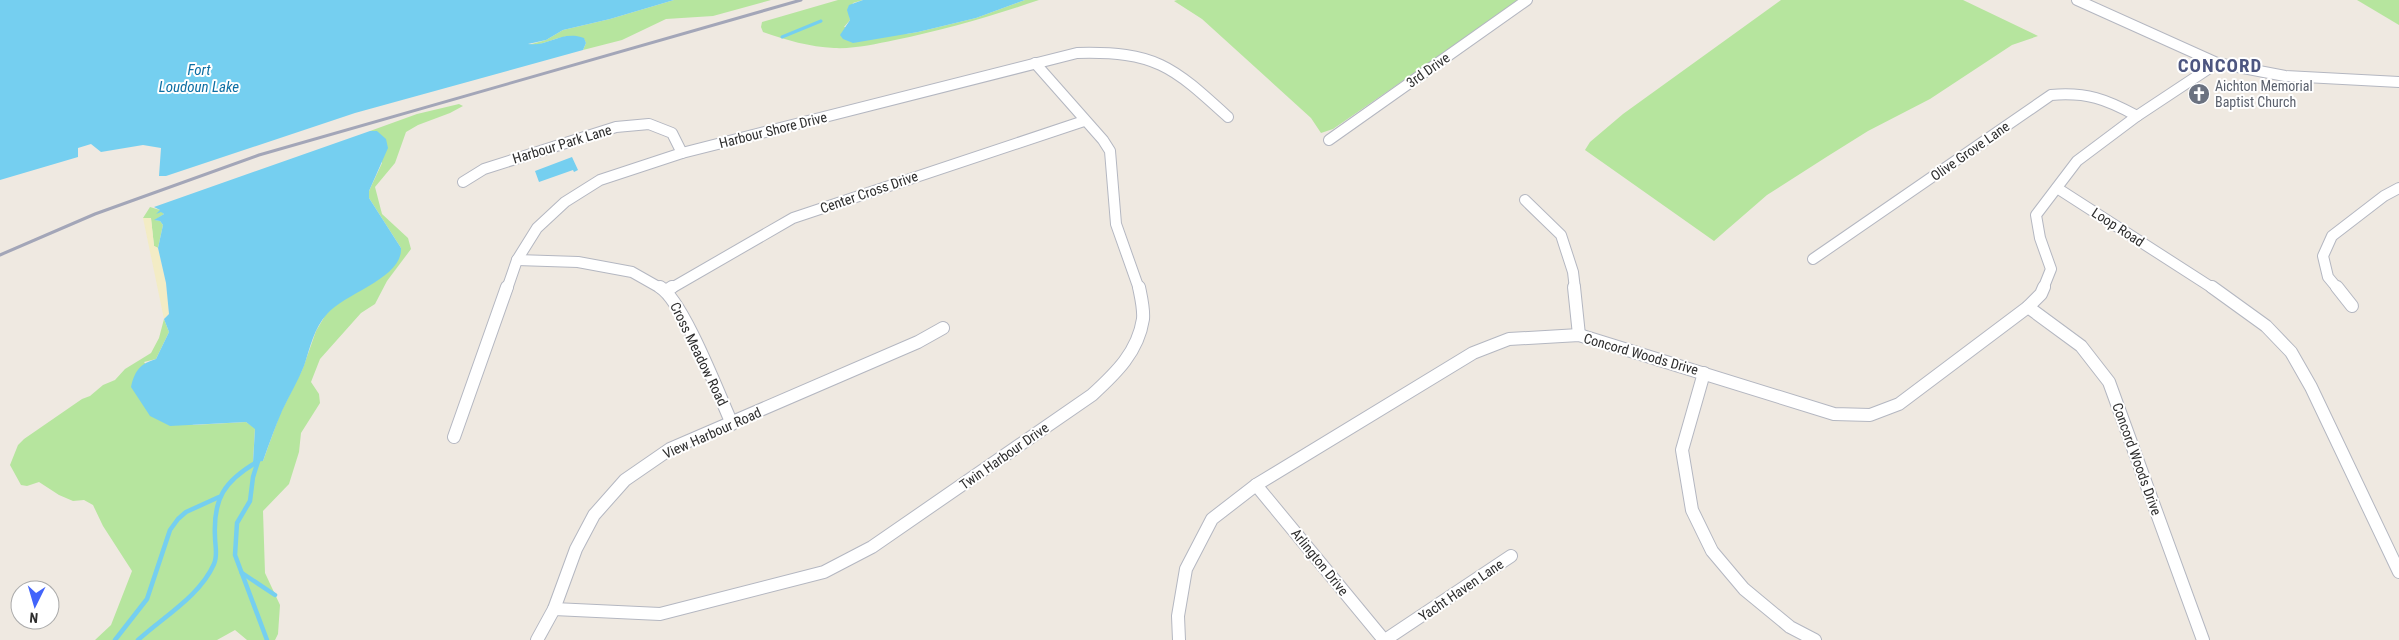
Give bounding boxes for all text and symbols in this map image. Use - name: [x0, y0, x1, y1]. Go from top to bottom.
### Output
- street label: 3rd Drive: [1403, 49, 1453, 91]
- district label: CONCORD: [2178, 54, 2262, 77]
- water label: Fort Loudoun Lake: [159, 61, 239, 96]
- place label: Aichton Memorial Baptist Church: [2215, 78, 2313, 110]
- church icon: Aichton Memorial Baptist Church: [2187, 82, 2211, 106]
- street label: Harbour Shore Drive: [717, 109, 829, 151]
- street label: Olive Grove Lane: [1928, 118, 2013, 184]
- street label: Harbour Park Lane: [511, 121, 614, 167]
- street label: Center Cross Drive: [818, 168, 920, 216]
- street label: Loop Road: [2089, 204, 2147, 250]
- street label: Cross Meadow Road: [667, 300, 731, 408]
- street label: Concord Woods Drive: [1582, 330, 1701, 378]
- street label: Concord Woods Drive: [2109, 401, 2165, 518]
- street label: View Harbour Road: [660, 404, 764, 462]
- street label: Twin Harbour Drive: [956, 419, 1052, 493]
- street label: Arlington Drive: [1288, 525, 1352, 599]
- street label: Yacht Haven Lane: [1416, 556, 1507, 624]
- north arrow: [10, 580, 60, 630]
- text: N: [29, 610, 39, 626]

